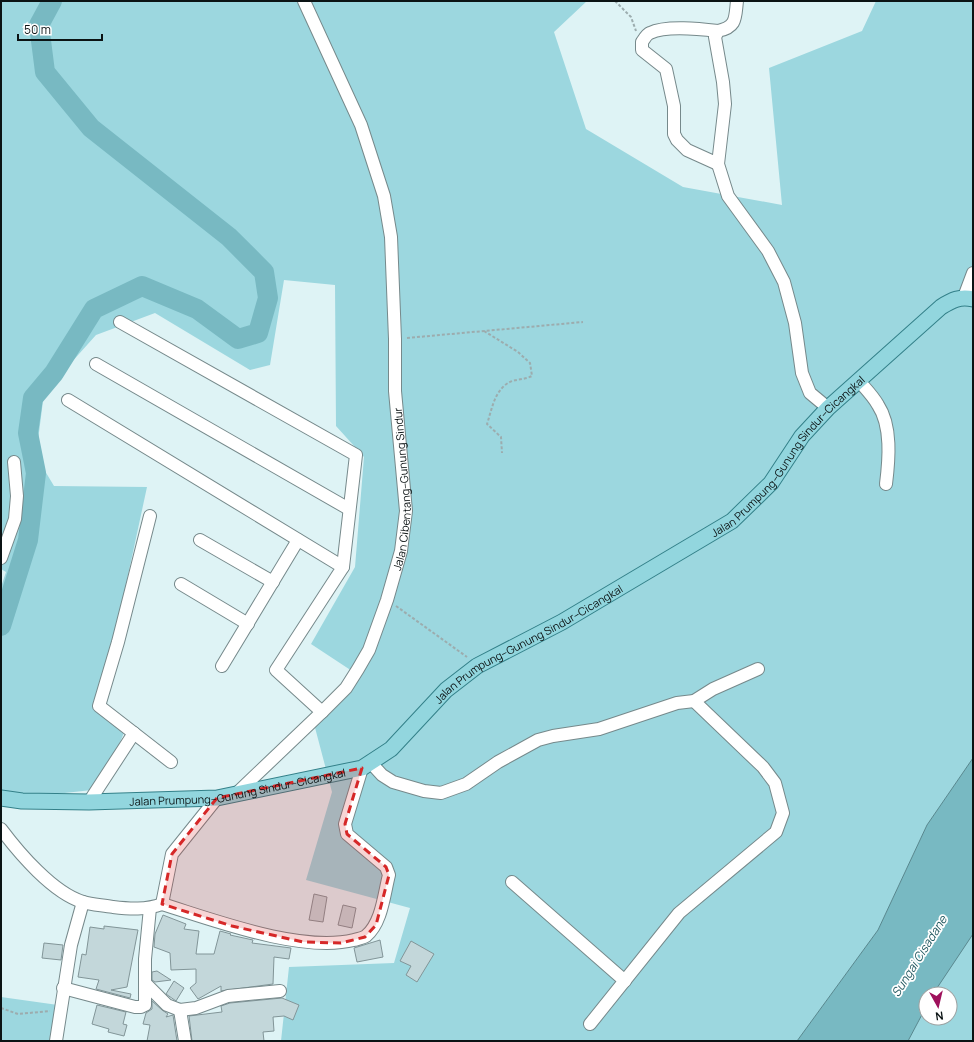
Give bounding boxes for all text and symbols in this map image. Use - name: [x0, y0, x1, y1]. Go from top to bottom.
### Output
- scale bar: [18, 16, 102, 42]
- text: 50 m: [24, 21, 51, 38]
- street label: Jalan Prumpung–Gunung Sindur–Cicangkal: [708, 372, 867, 540]
- street label: Jalan Cibentang–Gunung Sindur: [388, 407, 414, 572]
- street label: Jalan Prumpung–Gunung Sindur–Cicangkal: [430, 580, 625, 706]
- street label: Jalan Prumpung–Gunung Sindur–Cicangkal: [129, 764, 347, 808]
- water label: Sungai Cisadane: [887, 911, 951, 1000]
- north arrow: [918, 986, 958, 1026]
- text: N: [934, 1008, 944, 1024]

